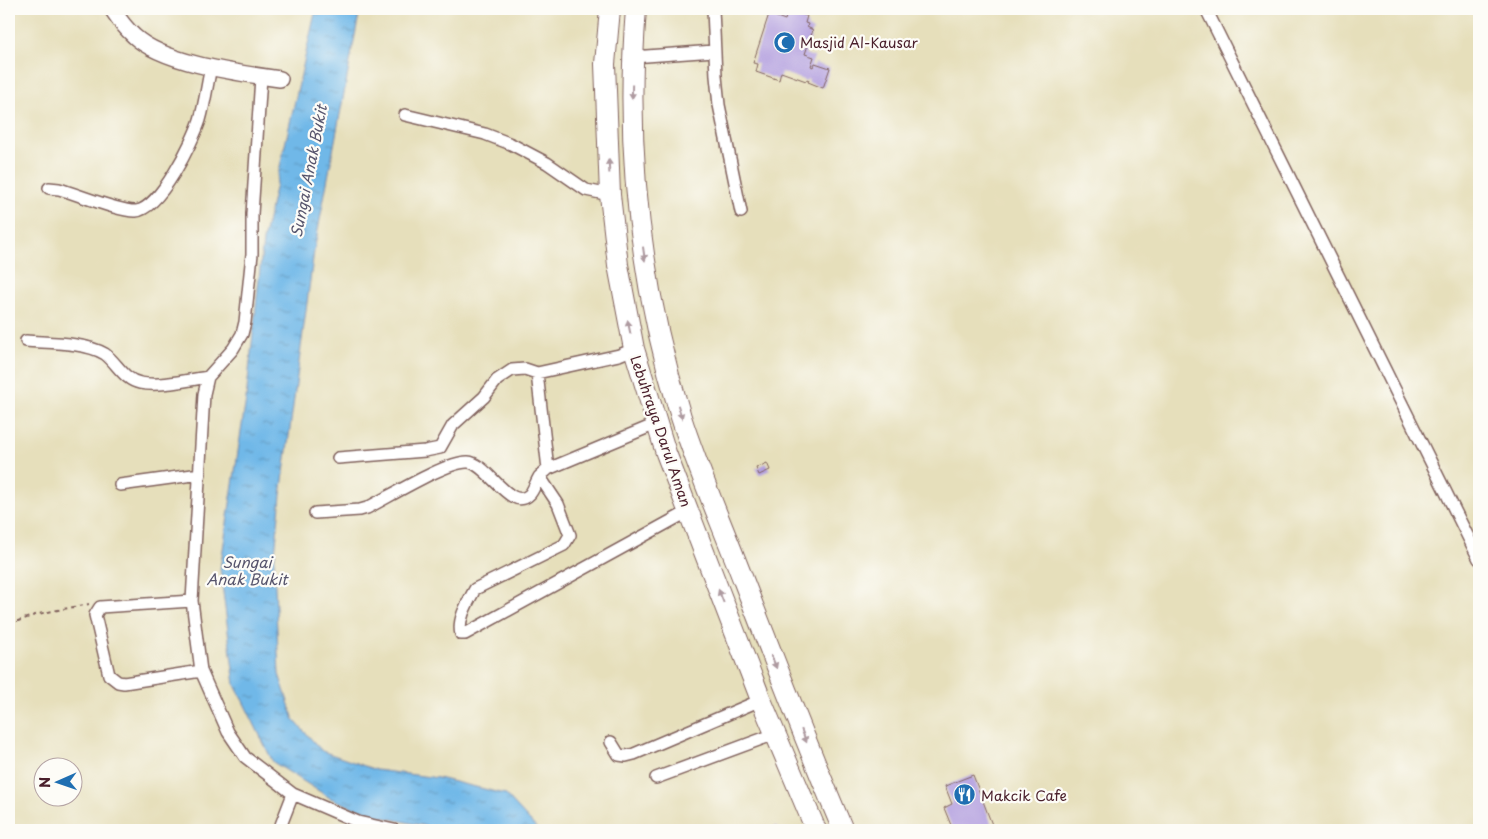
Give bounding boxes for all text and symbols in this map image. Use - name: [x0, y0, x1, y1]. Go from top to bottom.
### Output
- mosque icon: Masjid Al-Kausar: [772, 30, 796, 54]
- place label: Masjid Al-Kausar: [800, 32, 919, 53]
- one-way arrow: [628, 85, 636, 101]
- water label: Sungai Anak Bukit: [284, 101, 332, 239]
- one-way arrow: [604, 157, 612, 173]
- one-way arrow: [640, 247, 648, 263]
- one-way arrow: [625, 319, 633, 334]
- street label: Lebuhraya Darul Aman: [625, 352, 697, 510]
- one-way arrow: [677, 405, 685, 420]
- water label: Sungai Anak Bukit: [207, 550, 289, 590]
- one-way arrow: [717, 588, 725, 603]
- one-way arrow: [771, 655, 779, 669]
- one-way arrow: [800, 728, 808, 743]
- north arrow: [32, 756, 82, 806]
- text: N: [34, 777, 55, 788]
- restaurant icon: Makcik Cafe: [953, 783, 977, 807]
- place label: Makcik Cafe: [981, 785, 1067, 806]

